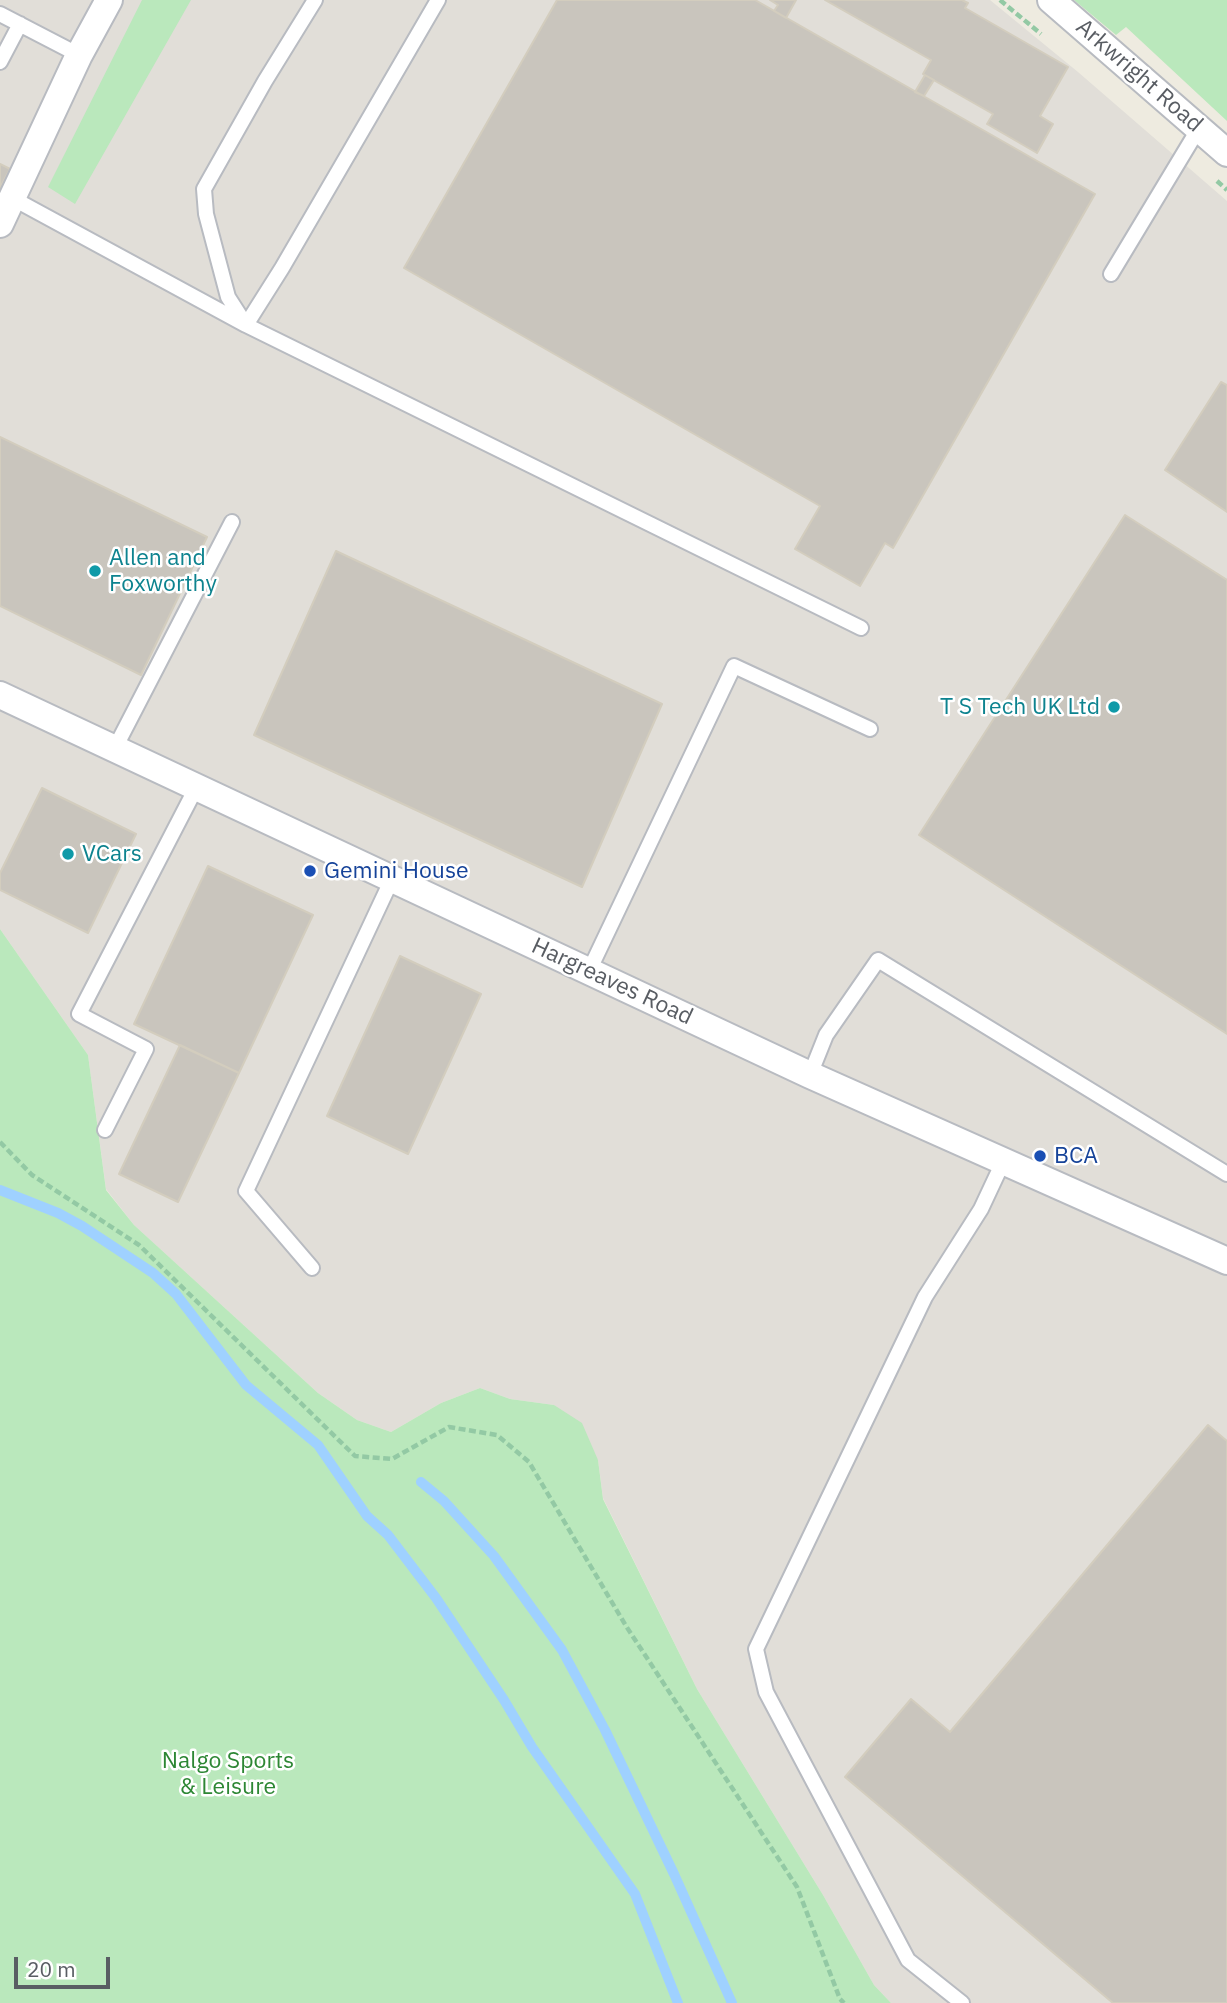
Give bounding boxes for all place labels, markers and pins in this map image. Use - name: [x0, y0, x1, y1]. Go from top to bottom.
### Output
- place label: Allen and Foxworthy: [109, 544, 217, 598]
- marker: Allen and Foxworthy: [87, 563, 103, 579]
- place label: T S Tech UK Ltd: [940, 693, 1100, 721]
- marker: T S Tech UK Ltd: [1106, 699, 1122, 715]
- place label: VCars: [82, 840, 142, 868]
- marker: VCars: [60, 846, 76, 862]
- place label: Gemini House: [324, 857, 469, 885]
- marker: Gemini House: [302, 863, 318, 879]
- place label: BCA: [1054, 1142, 1098, 1170]
- marker: BCA: [1032, 1148, 1048, 1164]

